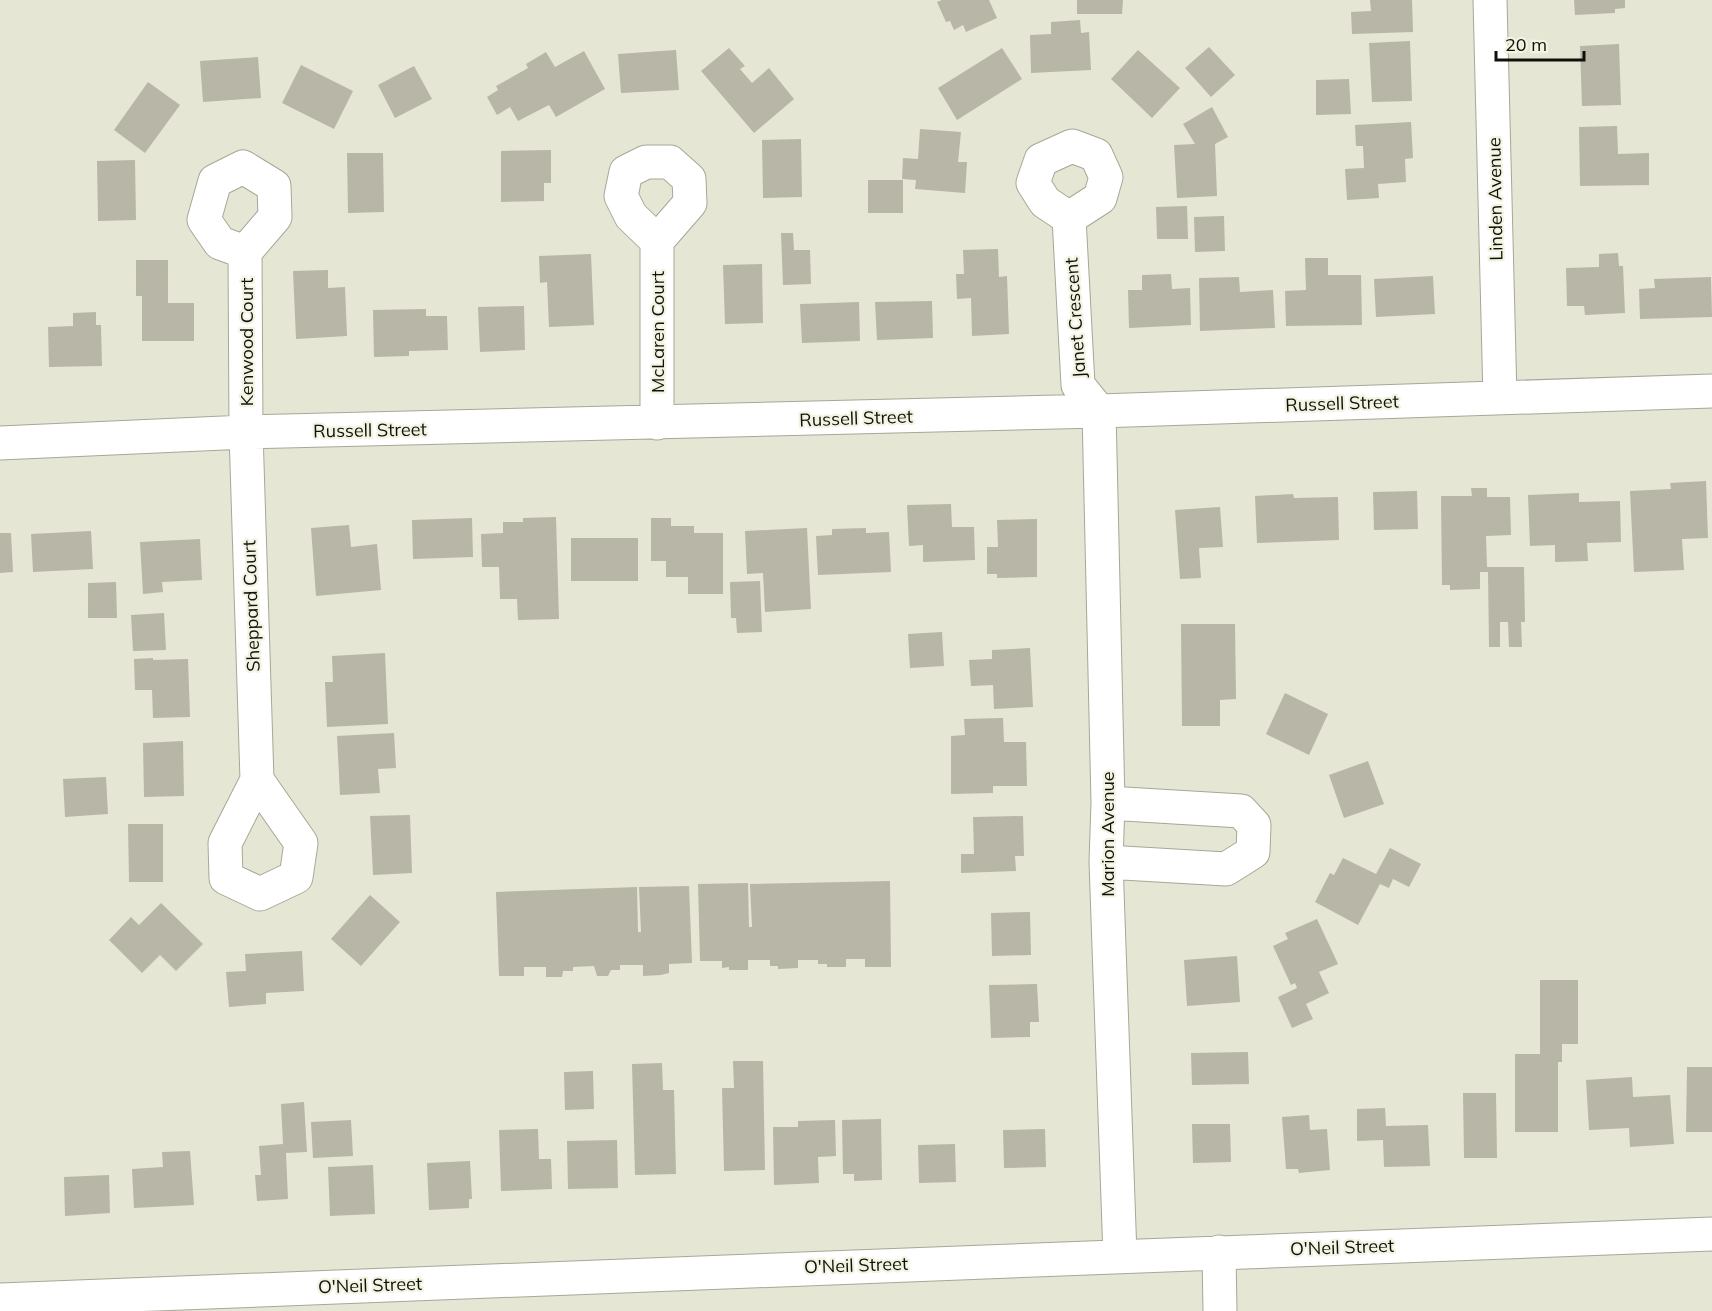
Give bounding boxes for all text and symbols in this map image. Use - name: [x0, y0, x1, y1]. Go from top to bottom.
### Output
- scale bar: [1496, 24, 1584, 62]
- text: 20 m: [1505, 33, 1547, 56]
- street label: Linden Avenue: [1482, 137, 1508, 261]
- street label: Janet Crescent: [1059, 257, 1091, 379]
- street label: McLaren Court: [646, 271, 669, 393]
- street label: Kenwood Court: [235, 278, 258, 406]
- street label: Russell Street: [1285, 390, 1399, 416]
- street label: Russell Street: [799, 405, 913, 431]
- street label: Russell Street: [313, 418, 427, 442]
- street label: Sheppard Court: [237, 540, 265, 672]
- street label: Marion Avenue: [1096, 771, 1119, 897]
- street label: O'Neil Street: [1290, 1234, 1394, 1260]
- street label: O'Neil Street: [804, 1252, 908, 1278]
- street label: O'Neil Street: [318, 1272, 422, 1298]

